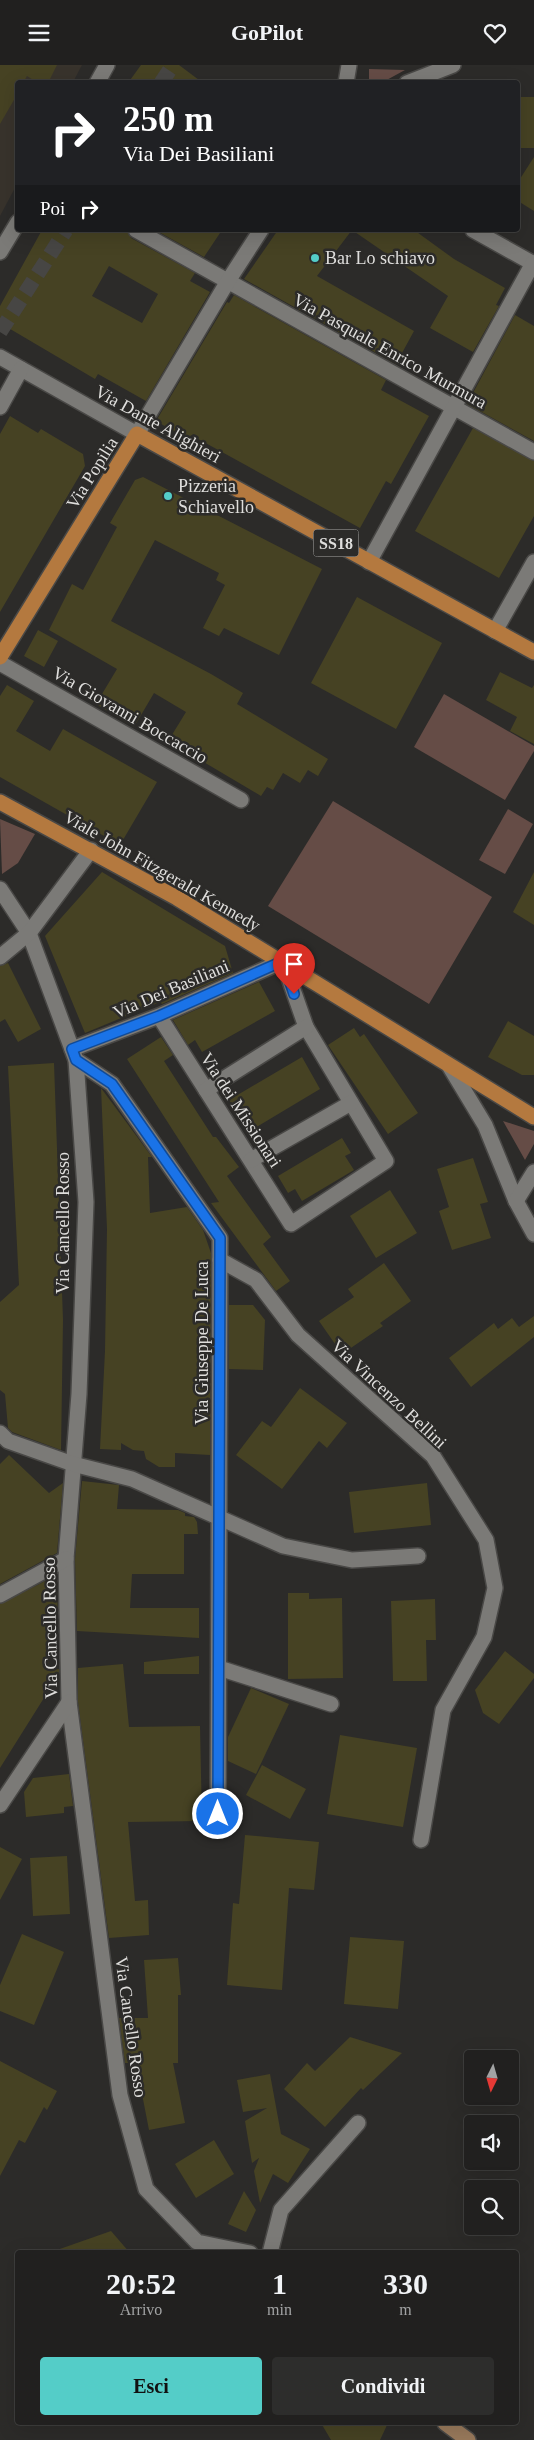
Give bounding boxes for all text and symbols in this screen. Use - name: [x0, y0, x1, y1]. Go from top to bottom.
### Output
- icon: menu: [25, 19, 53, 47]
- icon: heart: [481, 19, 509, 47]
- text: GoPilot: [231, 20, 303, 45]
- icon: right: [40, 100, 105, 165]
- text: 250 m: [123, 100, 213, 139]
- text: Via Dei Basiliani: [123, 141, 274, 166]
- icon: right: [75, 195, 103, 223]
- text: Poi: [40, 198, 65, 219]
- place label: Bar Lo schiavo: [325, 248, 435, 268]
- marker: Bar Lo schiavo: [309, 252, 321, 264]
- street label: Via Pasquale Enrico Murmura: [290, 289, 490, 413]
- street label: Via Dante Alighieri: [92, 381, 224, 467]
- street label: Via Popilia: [62, 434, 122, 512]
- place label: Pizzeria Schiavello: [178, 476, 254, 517]
- marker: Pizzeria Schiavello: [162, 490, 174, 502]
- road number: SS18: [314, 529, 358, 557]
- street label: Via Giovanni Boccaccio: [49, 662, 211, 768]
- street label: Viale John Fitzgerald Kennedy: [60, 806, 264, 936]
- pin: [273, 943, 315, 994]
- icon: arrive: [280, 950, 308, 978]
- street label: Via Dei Basiliani: [110, 956, 232, 1022]
- street label: Via dei Missionari: [196, 1049, 286, 1171]
- street label: Via Cancello Rosso: [53, 1152, 73, 1294]
- street label: Via Giuseppe De Luca: [192, 1261, 212, 1425]
- street label: Via Vincenzo Bellini: [327, 1335, 451, 1453]
- street label: Via Cancello Rosso: [39, 1557, 61, 1699]
- position arrow: [191, 1787, 243, 1839]
- street label: Via Cancello Rosso: [111, 1955, 151, 2099]
- north arrow: [464, 2050, 519, 2105]
- map controls: [464, 2050, 519, 2235]
- button: sound: [464, 2115, 519, 2170]
- button: search: [464, 2180, 519, 2235]
- text: 20:52: [106, 2267, 176, 2300]
- text: 1: [272, 2267, 287, 2300]
- text: 330: [383, 2267, 428, 2300]
- text: Arrivo: [120, 2301, 162, 2318]
- text: min: [267, 2301, 292, 2318]
- text: m: [399, 2301, 412, 2318]
- button: Esci: [40, 2357, 262, 2415]
- button: Condividi: [272, 2357, 494, 2415]

